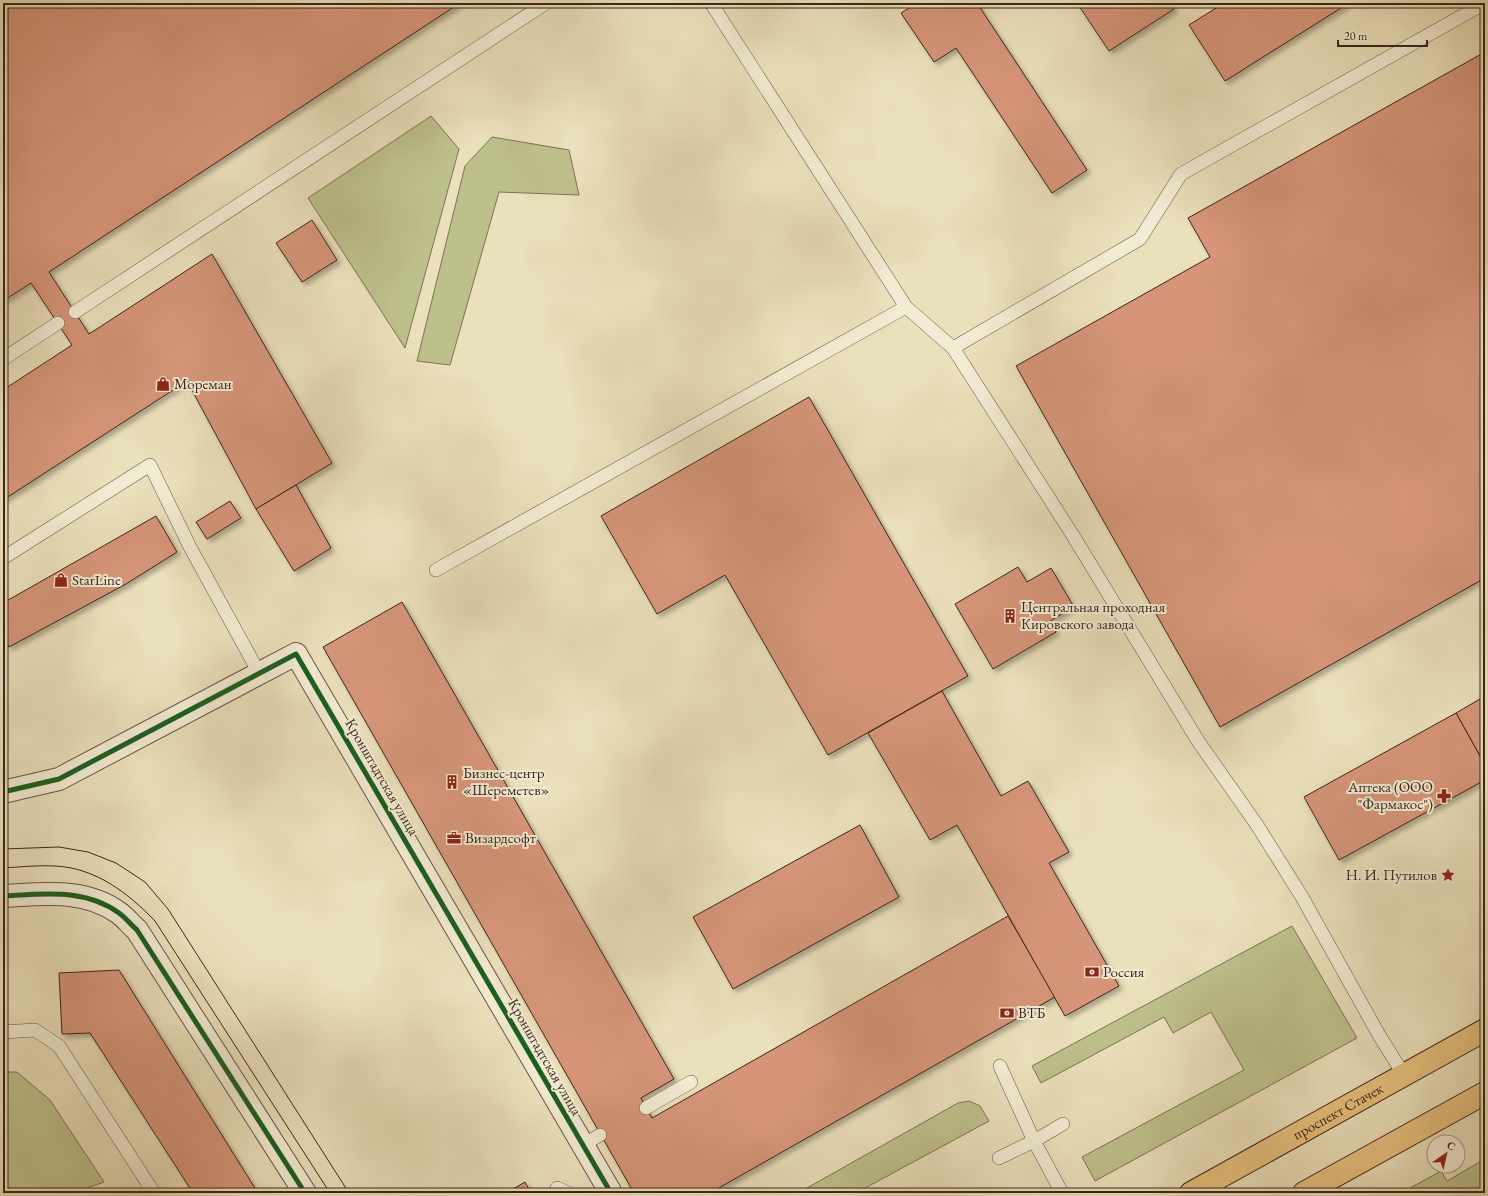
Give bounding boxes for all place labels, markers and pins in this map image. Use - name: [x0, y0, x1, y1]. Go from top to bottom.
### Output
- place label: Мореман: [174, 374, 232, 393]
- shop icon: Мореман: [155, 376, 171, 392]
- place label: StarLine: [72, 570, 121, 589]
- shop icon: StarLine: [53, 572, 69, 588]
- place label: Центральная проходная Кировского завода: [1021, 597, 1165, 633]
- building icon: Центральная проходная Кировского завода: [1002, 608, 1018, 624]
- place label: Бизнес-центр «Шереметев»: [463, 763, 550, 799]
- building icon: Бизнес-центр «Шереметев»: [444, 774, 460, 790]
- place label: Аптека (ООО "Фармакос"): [1347, 777, 1433, 813]
- pharmacy icon: Аптека (ООО "Фармакос"): [1436, 788, 1452, 804]
- place label: Визардсофт: [465, 828, 536, 847]
- office icon: Визардсофт: [446, 830, 462, 846]
- place label: Н. И. Путилов: [1346, 865, 1437, 884]
- place icon: Н. И. Путилов: [1440, 867, 1456, 883]
- place label: Россия: [1103, 962, 1145, 981]
- bank icon: Россия: [1084, 964, 1100, 980]
- place label: ВТБ: [1018, 1003, 1046, 1022]
- bank icon: ВТБ: [999, 1005, 1015, 1021]

